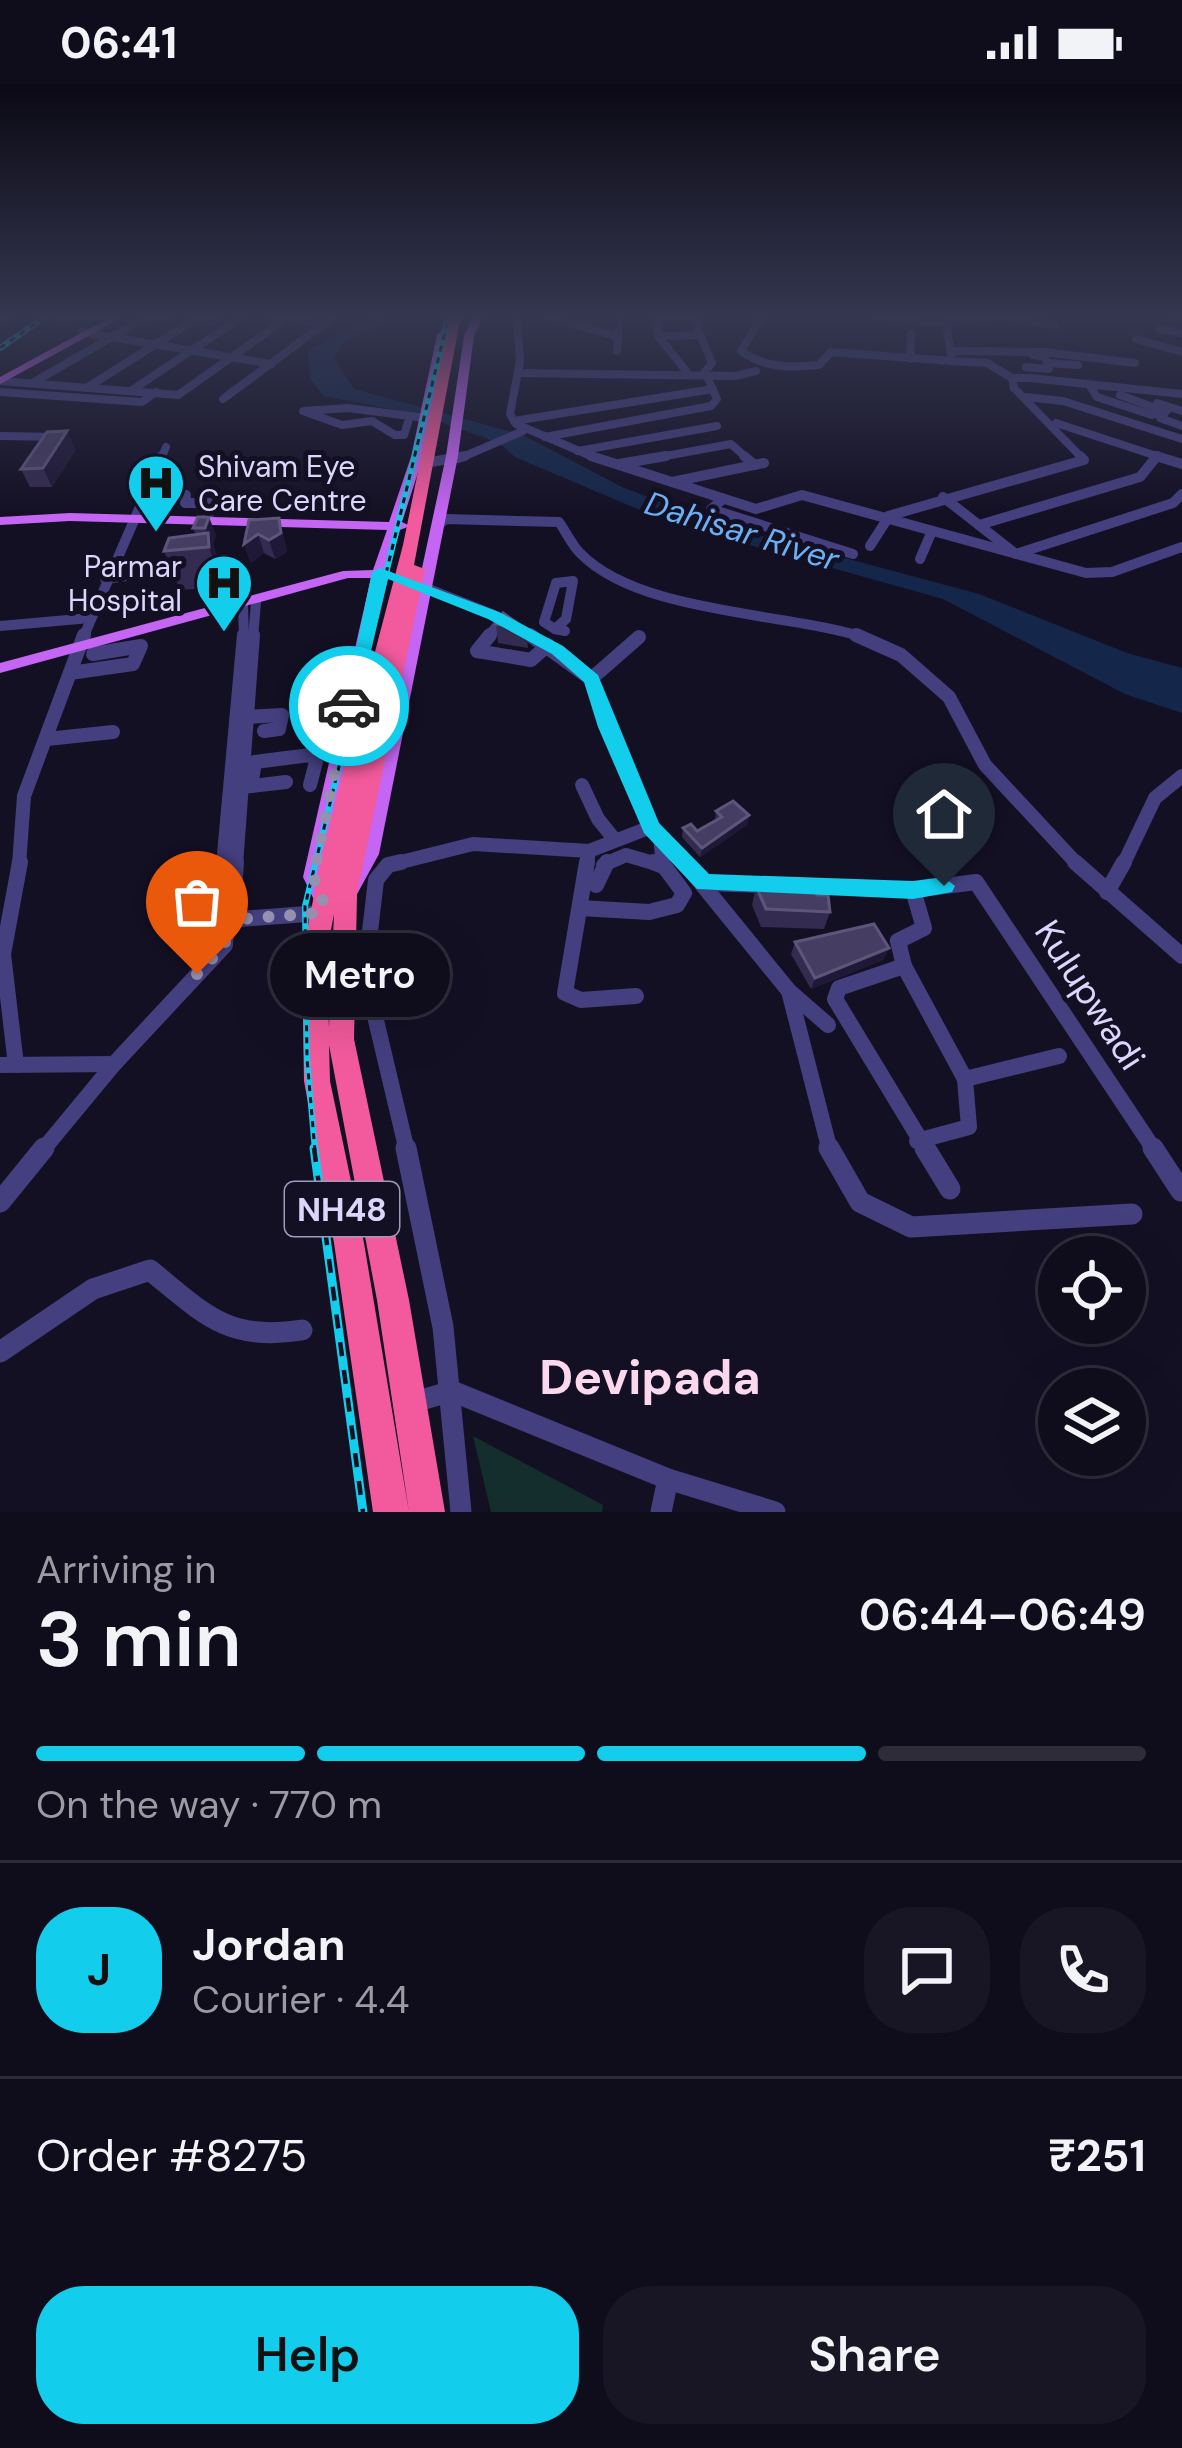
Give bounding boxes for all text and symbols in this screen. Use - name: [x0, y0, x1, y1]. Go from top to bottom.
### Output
- text: 06:41: [60, 13, 177, 72]
- place label: Shivam Eye Care Centre: [198, 447, 366, 520]
- hospital icon: Shivam Eye Care Centre: [125, 452, 187, 534]
- water label: Dahisar River: [640, 481, 845, 581]
- place label: Parmar Hospital: [68, 547, 182, 620]
- hospital icon: Parmar Hospital: [193, 552, 255, 634]
- courier: [289, 646, 409, 766]
- icon: car: [316, 673, 382, 739]
- pin: [893, 763, 995, 886]
- icon: home: [911, 781, 977, 847]
- pin: [146, 851, 248, 974]
- icon: bag: [164, 869, 230, 935]
- street label: Kulupwadi: [1024, 911, 1156, 1079]
- callout: Metro: [269, 932, 449, 1016]
- text: Metro: [304, 949, 416, 1000]
- road number: NH48: [285, 1182, 399, 1236]
- map controls: [1038, 1236, 1146, 1476]
- button: locate: [1038, 1236, 1146, 1344]
- district label: Devipada: [539, 1346, 761, 1409]
- button: layers: [1038, 1368, 1146, 1476]
- text: Arriving in: [36, 1544, 216, 1595]
- text: 06:44–06:49: [859, 1585, 1146, 1644]
- text: 3 min: [36, 1589, 242, 1690]
- text: On the way · 770 m: [36, 1779, 382, 1830]
- button: chat: [864, 1907, 990, 2033]
- button: phone: [1020, 1907, 1146, 2033]
- text: Jordan: [192, 1915, 345, 1974]
- text: J: [87, 1940, 111, 1999]
- text: Courier · 4.4: [192, 1974, 409, 2025]
- text: Order #8275: [36, 2126, 307, 2185]
- text: ₹251: [1048, 2126, 1146, 2185]
- button: Help: [36, 2286, 579, 2424]
- button: Share: [603, 2286, 1146, 2424]

